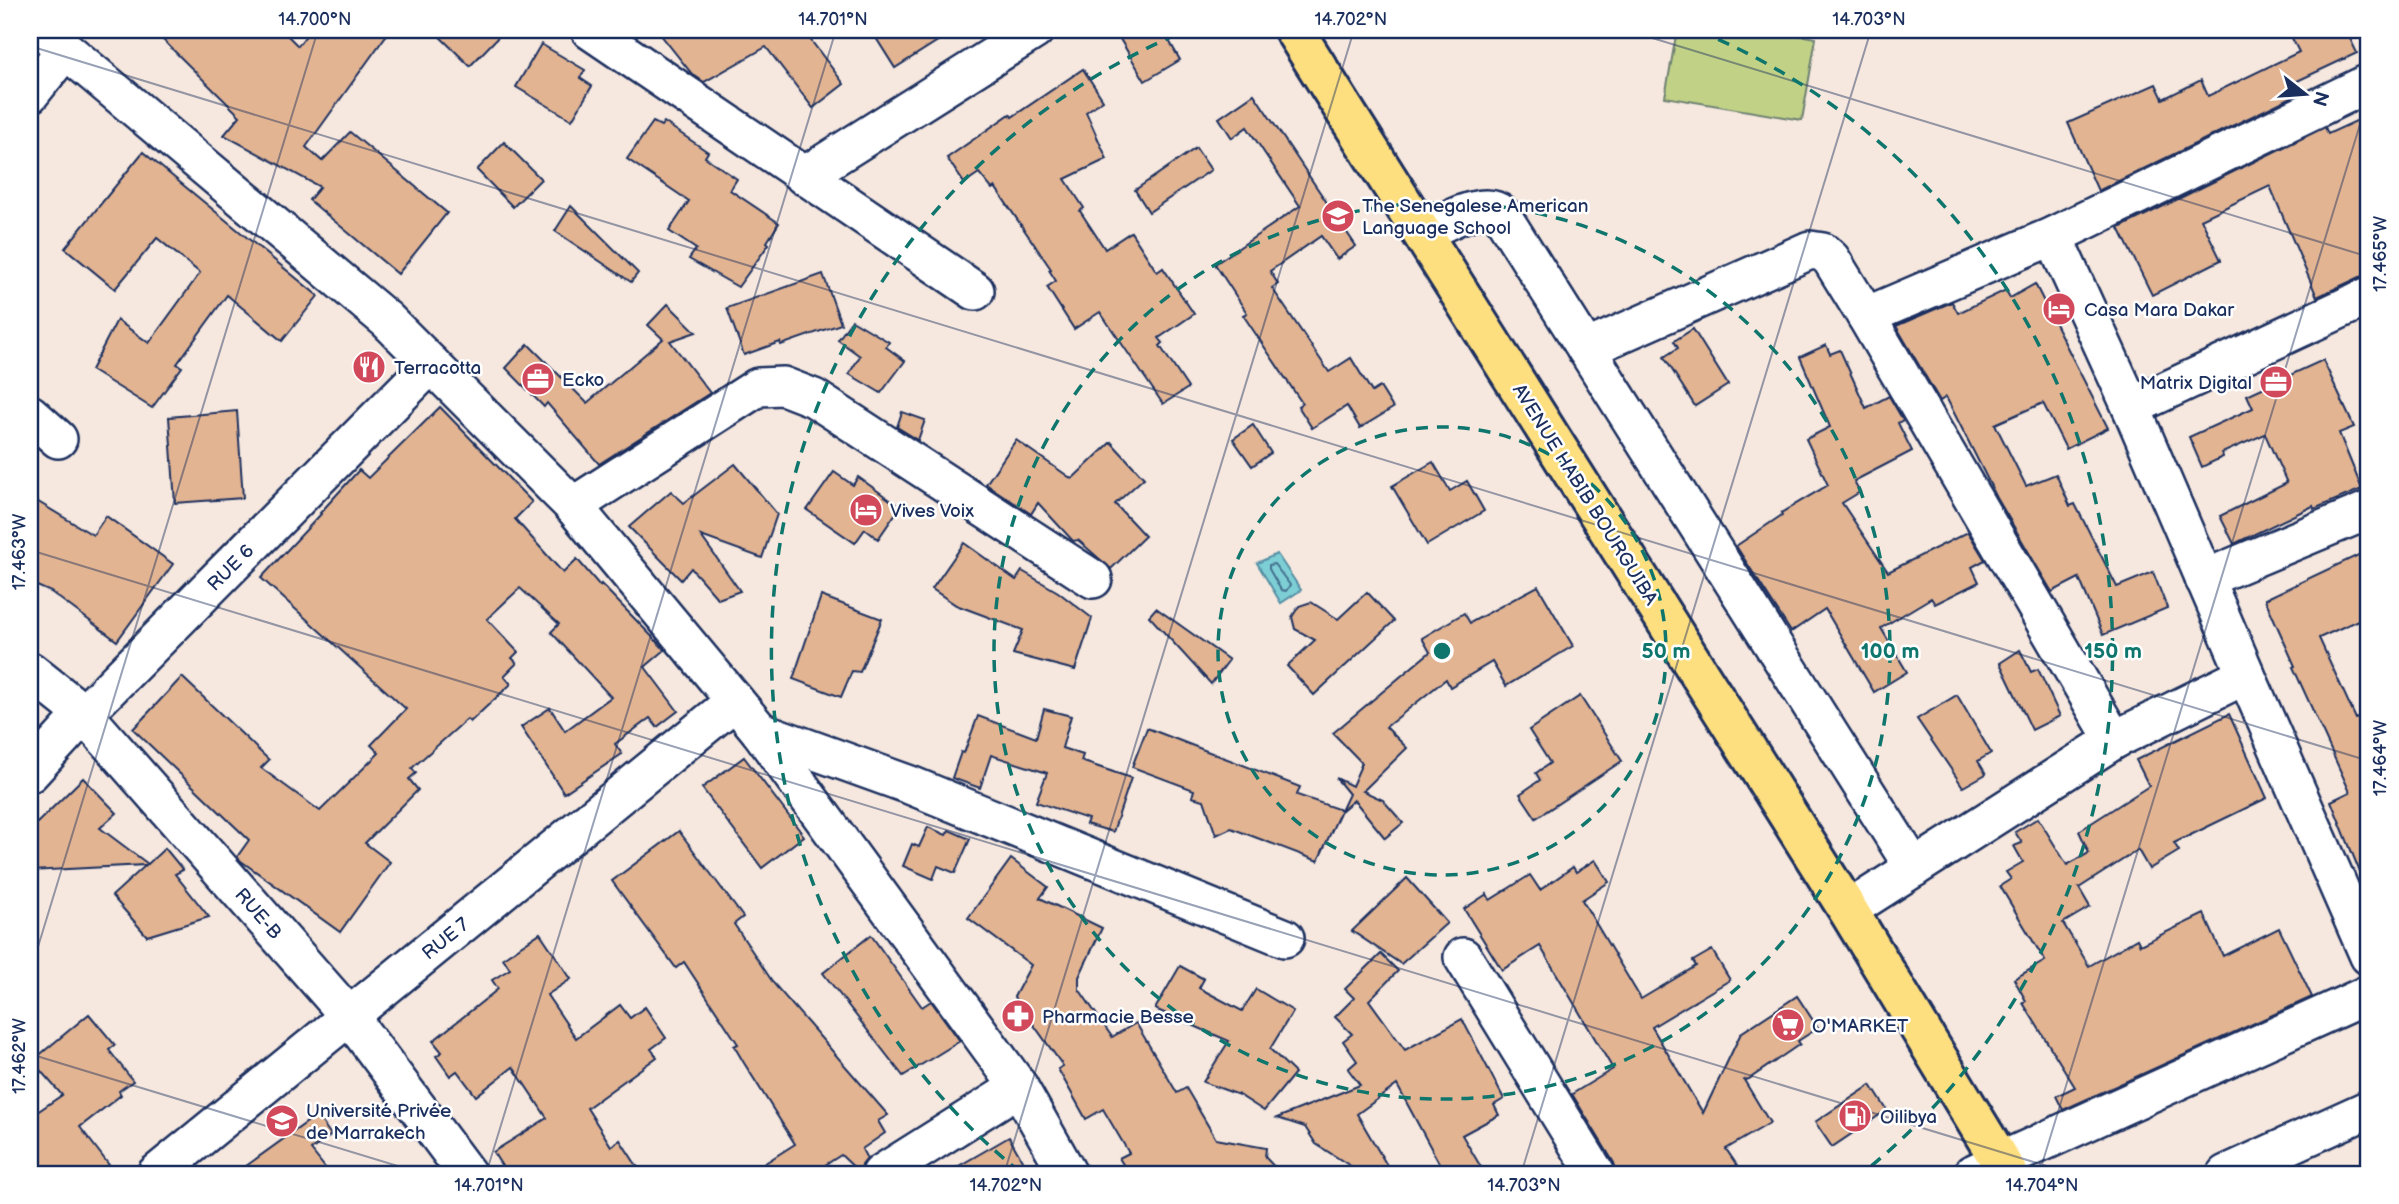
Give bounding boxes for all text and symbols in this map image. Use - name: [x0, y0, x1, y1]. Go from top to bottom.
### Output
- text: 14.700°N: [278, 9, 352, 30]
- text: 14.701°N: [798, 9, 868, 30]
- text: 14.702°N: [1315, 9, 1387, 30]
- text: 14.703°N: [1832, 9, 1906, 30]
- north arrow: [2270, 60, 2340, 130]
- text: N: [2307, 88, 2333, 109]
- place label: The Senegalese American Language School: [1362, 195, 1589, 240]
- school or university icon: The Senegalese American Language School: [1319, 197, 1357, 235]
- text: 17.465°W: [2370, 215, 2391, 292]
- hotel icon: Casa Mara Dakar: [2040, 290, 2078, 328]
- place label: Casa Mara Dakar: [2084, 299, 2235, 322]
- restaurant icon: Terracotta: [350, 348, 388, 386]
- place label: Terracotta: [394, 357, 481, 380]
- office icon: Ecko: [519, 360, 557, 398]
- office icon: Matrix Digital: [2257, 363, 2295, 401]
- place label: Ecko: [562, 369, 604, 392]
- place label: Matrix Digital: [2140, 372, 2252, 395]
- street label: AVENUE HABIB BOURGUIBA: [1507, 380, 1663, 610]
- hotel icon: Vives Voix: [847, 491, 885, 529]
- place label: Vives Voix: [890, 500, 974, 523]
- text: 17.463°W: [9, 513, 30, 590]
- street label: RUE 6: [203, 540, 259, 596]
- centre of rings: [1430, 639, 1454, 663]
- text: 50 m: [1642, 639, 1690, 664]
- text: 100 m: [1861, 639, 1919, 664]
- text: 150 m: [2084, 639, 2142, 664]
- text: 17.464°W: [2370, 719, 2391, 796]
- street label: RUE-B: [230, 884, 286, 944]
- street label: RUE 7: [418, 913, 475, 965]
- pharmacy icon: Pharmacie Besse: [999, 997, 1037, 1035]
- place label: Pharmacie Besse: [1042, 1006, 1194, 1029]
- supermarket icon: O'MARKET: [1769, 1006, 1807, 1044]
- place label: O'MARKET: [1812, 1015, 1909, 1038]
- text: 17.462°W: [9, 1017, 30, 1094]
- fuel station icon: Oilibya: [1836, 1097, 1874, 1135]
- place label: Université Privée de Marrakech: [306, 1100, 451, 1145]
- school or university icon: Université Privée de Marrakech: [263, 1102, 301, 1140]
- place label: Oilibya: [1880, 1106, 1937, 1129]
- text: 14.701°N: [454, 1175, 524, 1196]
- text: 14.702°N: [970, 1175, 1042, 1196]
- text: 14.703°N: [1487, 1175, 1561, 1196]
- text: 14.704°N: [2006, 1175, 2078, 1196]

